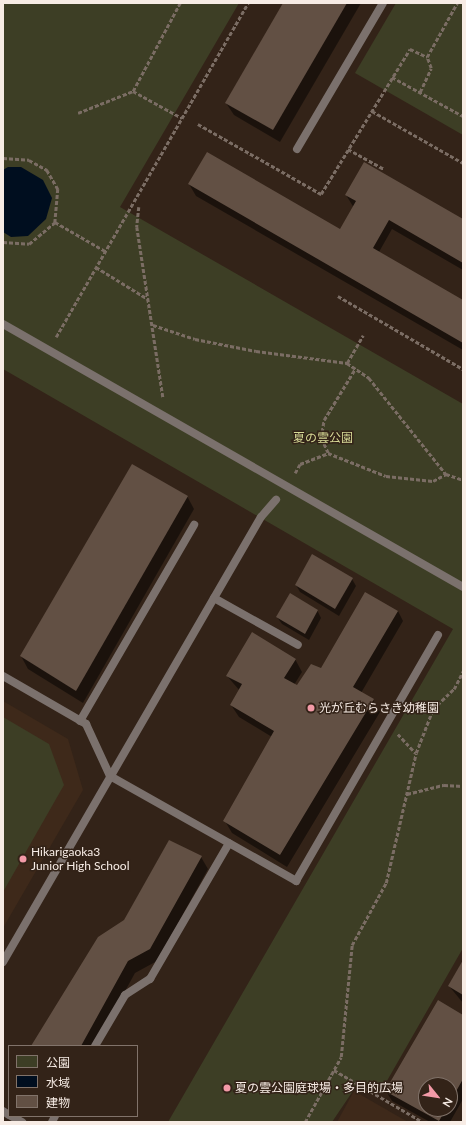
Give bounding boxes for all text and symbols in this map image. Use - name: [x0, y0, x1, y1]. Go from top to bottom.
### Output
- park label: 夏の雲公園: [293, 431, 353, 445]
- place label: 光が丘むらさき幼稚園: [319, 701, 439, 715]
- marker: 光が丘むらさき幼稚園: [306, 703, 316, 713]
- place label: Hikarigaoka3 Junior High School: [31, 845, 130, 873]
- marker: Hikarigaoka3 Junior High School: [18, 854, 28, 864]
- legend: [8, 1045, 138, 1117]
- text: 公園: [46, 1055, 70, 1070]
- text: 水域: [46, 1075, 70, 1090]
- north arrow: [418, 1077, 458, 1117]
- place label: 夏の雲公園庭球場・多目的広場: [235, 1081, 403, 1095]
- marker: 夏の雲公園庭球場・多目的広場: [222, 1083, 232, 1093]
- text: 建物: [46, 1095, 70, 1110]
- text: N: [440, 1096, 456, 1110]

